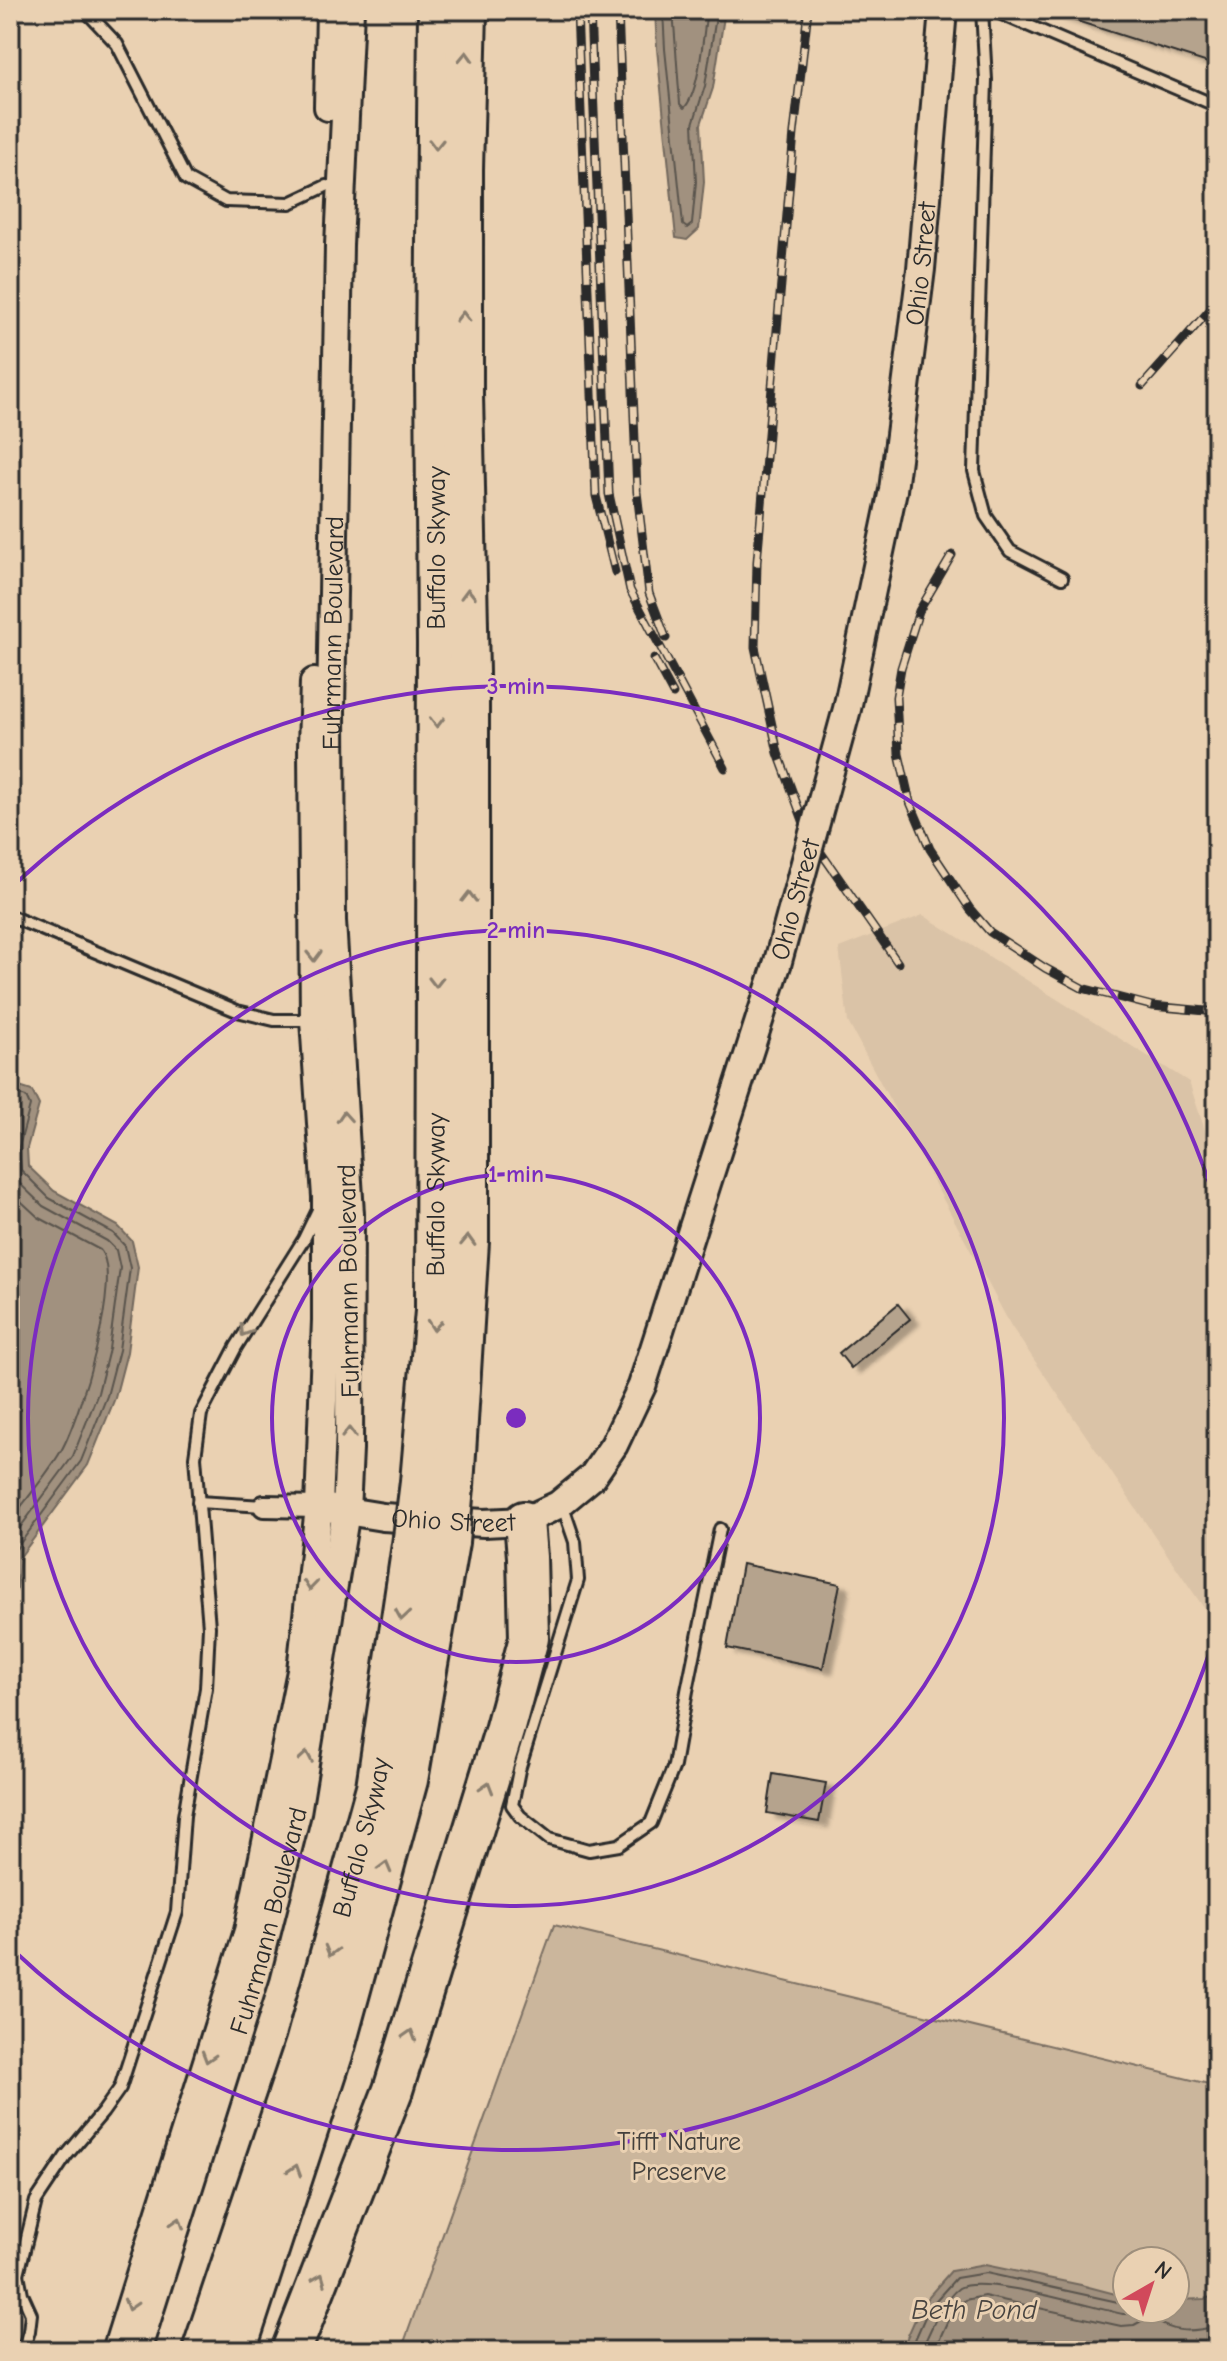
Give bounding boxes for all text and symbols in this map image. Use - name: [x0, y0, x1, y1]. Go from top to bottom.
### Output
- one-way arrow: [457, 50, 474, 63]
- one-way arrow: [428, 138, 445, 151]
- street label: Ohio Street: [900, 199, 943, 327]
- one-way arrow: [454, 310, 472, 323]
- street label: Buffalo Skyway: [422, 466, 452, 630]
- street label: Fuhrmann Boulevard: [317, 516, 350, 750]
- one-way arrow: [459, 587, 476, 600]
- text: 3 min: [487, 672, 545, 700]
- one-way arrow: [428, 716, 446, 729]
- street label: Ohio Street: [765, 834, 827, 964]
- one-way arrow: [460, 890, 478, 903]
- text: 2 min: [487, 916, 545, 944]
- one-way arrow: [305, 950, 323, 963]
- one-way arrow: [427, 976, 445, 989]
- one-way arrow: [336, 1110, 353, 1123]
- street label: Buffalo Skyway: [421, 1112, 452, 1277]
- text: 1 min: [488, 1160, 544, 1188]
- street label: Fuhrmann Boulevard: [332, 1164, 366, 1398]
- one-way arrow: [460, 1234, 477, 1247]
- one-way arrow: [425, 1319, 442, 1332]
- one-way arrow: [240, 1322, 255, 1337]
- centre of rings: [502, 1404, 530, 1432]
- one-way arrow: [340, 1426, 358, 1439]
- street label: Ohio Street: [390, 1504, 517, 1539]
- one-way arrow: [302, 1578, 319, 1591]
- one-way arrow: [394, 1608, 411, 1622]
- one-way arrow: [297, 1750, 314, 1764]
- street label: Buffalo Skyway: [327, 1755, 396, 1921]
- one-way arrow: [478, 1780, 494, 1794]
- street label: Fuhrmann Boulevard: [224, 1804, 314, 2038]
- one-way arrow: [375, 1861, 392, 1875]
- one-way arrow: [323, 1943, 340, 1957]
- one-way arrow: [401, 2029, 417, 2042]
- one-way arrow: [202, 2049, 218, 2063]
- park label: Tifft Nature Preserve: [617, 2127, 741, 2187]
- one-way arrow: [286, 2164, 302, 2178]
- one-way arrow: [169, 2217, 185, 2231]
- north arrow: [1111, 2245, 1191, 2325]
- text: N: [1149, 2256, 1177, 2285]
- one-way arrow: [310, 2273, 327, 2287]
- water label: Beth Pond: [911, 2294, 1038, 2326]
- one-way arrow: [123, 2297, 139, 2311]

